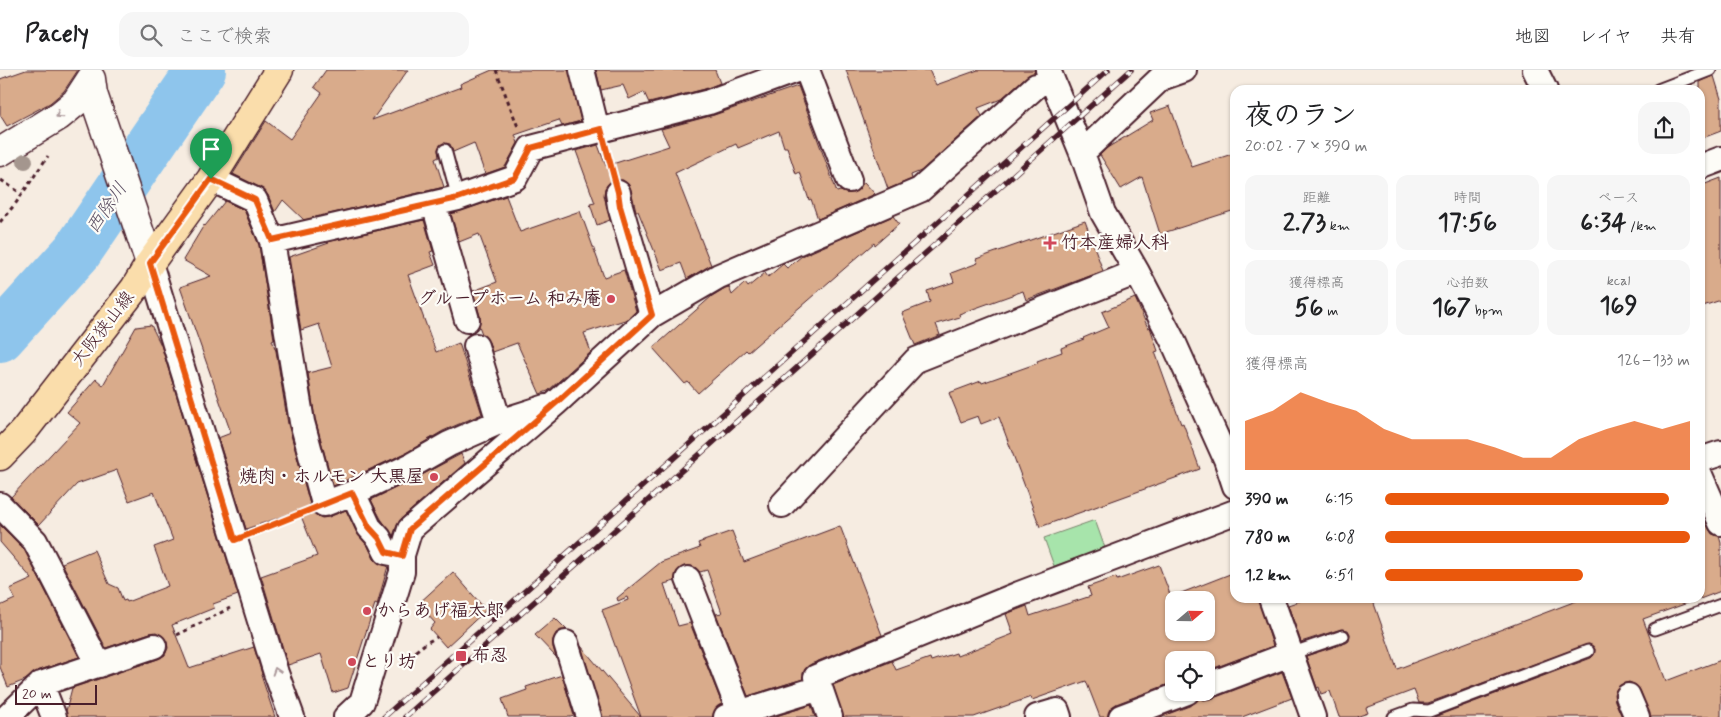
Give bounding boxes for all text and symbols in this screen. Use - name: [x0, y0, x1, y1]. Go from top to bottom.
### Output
- search box: [119, 12, 469, 57]
- text: Pacely: [25, 19, 89, 50]
- icon: search: [137, 21, 165, 49]
- text: ここで検索: [177, 24, 272, 49]
- text: 地図: [1515, 25, 1551, 49]
- text: レイヤ: [1579, 25, 1632, 49]
- text: 共有: [1660, 25, 1696, 49]
- text: 夜のラン: [1245, 98, 1357, 135]
- button: share: [1638, 102, 1690, 154]
- one-way arrow: [55, 109, 65, 118]
- pin: [190, 128, 232, 179]
- icon: arrive: [197, 135, 225, 163]
- text: 20:02 · 7 × 390 m: [1245, 136, 1368, 157]
- water label: 西除川: [81, 177, 133, 239]
- text: 距離: [1303, 189, 1331, 207]
- text: 時間: [1454, 189, 1482, 207]
- text: ペース: [1598, 189, 1639, 207]
- text: 2.73: [1283, 207, 1326, 240]
- text: 17:56: [1438, 207, 1497, 240]
- text: 6:34: [1580, 207, 1626, 240]
- text: km: [1326, 217, 1350, 235]
- text: /km: [1626, 217, 1657, 235]
- place label: 竹本産婦人科: [1061, 231, 1169, 255]
- marker: 竹本産婦人科: [1043, 236, 1057, 250]
- text: kcal: [1607, 272, 1630, 290]
- text: 獲得標高: [1289, 274, 1345, 292]
- text: 心拍数: [1447, 274, 1489, 292]
- street label: 大阪狭山線: [66, 286, 140, 372]
- place label: グループホーム 和み庵: [418, 287, 601, 311]
- text: 169: [1599, 290, 1638, 323]
- text: 56: [1295, 292, 1323, 325]
- text: 167: [1432, 292, 1471, 325]
- marker: グループホーム 和み庵: [605, 293, 617, 305]
- text: m: [1323, 302, 1338, 320]
- text: bpm: [1471, 302, 1503, 320]
- text: 126–133 m: [1617, 350, 1690, 371]
- text: 獲得標高: [1245, 354, 1309, 375]
- place label: 焼肉・ホルモン 大黒屋: [239, 465, 424, 489]
- marker: 焼肉・ホルモン 大黒屋: [428, 471, 440, 483]
- text: 390 m: [1245, 489, 1288, 510]
- text: 6:15: [1325, 489, 1353, 510]
- text: 780 m: [1245, 527, 1290, 548]
- text: 6:08: [1325, 527, 1355, 548]
- text: 1.2 km: [1245, 565, 1291, 586]
- text: 6:51: [1325, 565, 1354, 586]
- north arrow: [1165, 591, 1215, 641]
- map controls: [1165, 591, 1215, 701]
- place label: からあげ福太郎: [377, 599, 504, 623]
- marker: からあげ福太郎: [361, 605, 373, 617]
- place label: 布忍: [472, 644, 508, 668]
- marker: 布忍: [454, 649, 468, 663]
- place label: とり坊: [362, 650, 416, 674]
- button: locate: [1165, 651, 1215, 701]
- marker: とり坊: [346, 656, 358, 668]
- one-way arrow: [271, 667, 281, 676]
- scale bar: [15, 682, 98, 705]
- text: 20 m: [22, 685, 52, 703]

